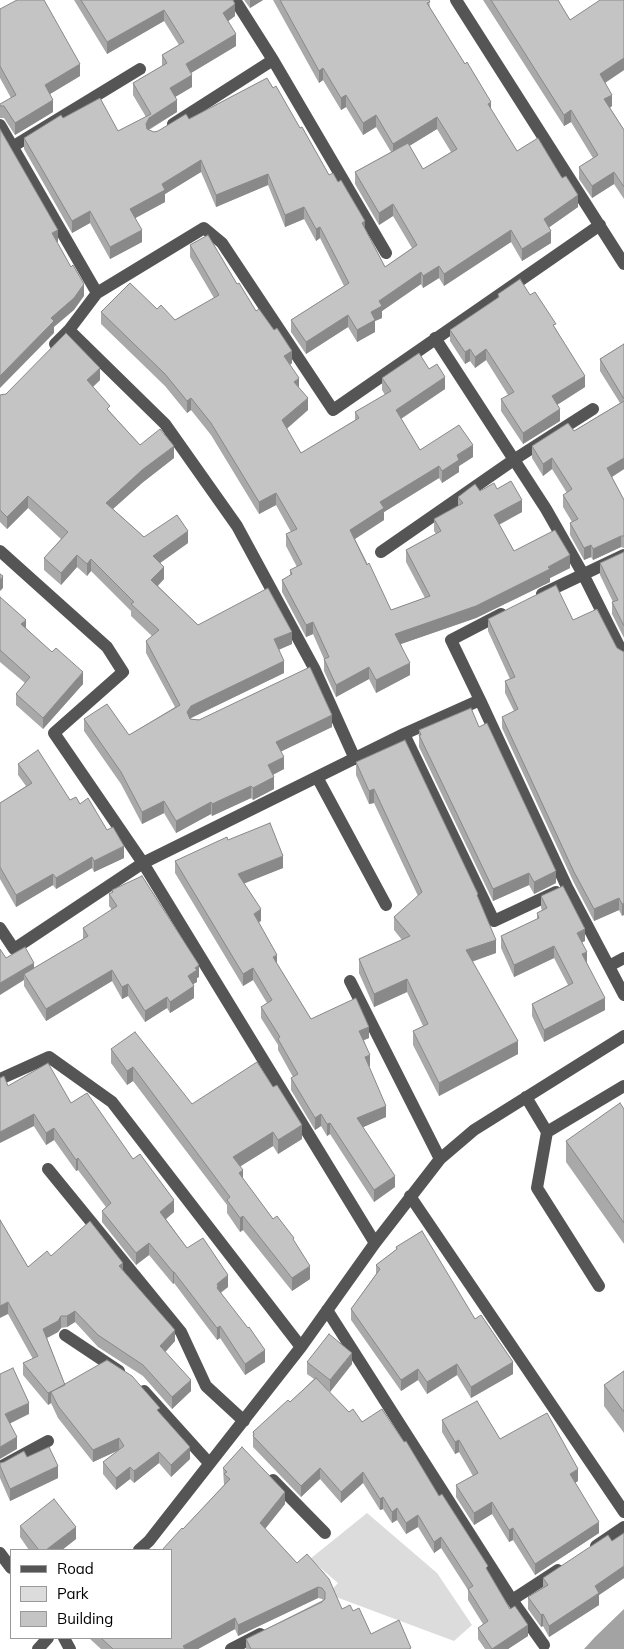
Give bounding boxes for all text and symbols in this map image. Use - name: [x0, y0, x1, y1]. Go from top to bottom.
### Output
- legend: [10, 1549, 172, 1639]
- text: Road: [57, 1559, 94, 1578]
- text: Park: [57, 1584, 89, 1603]
- text: Building: [57, 1609, 113, 1628]

